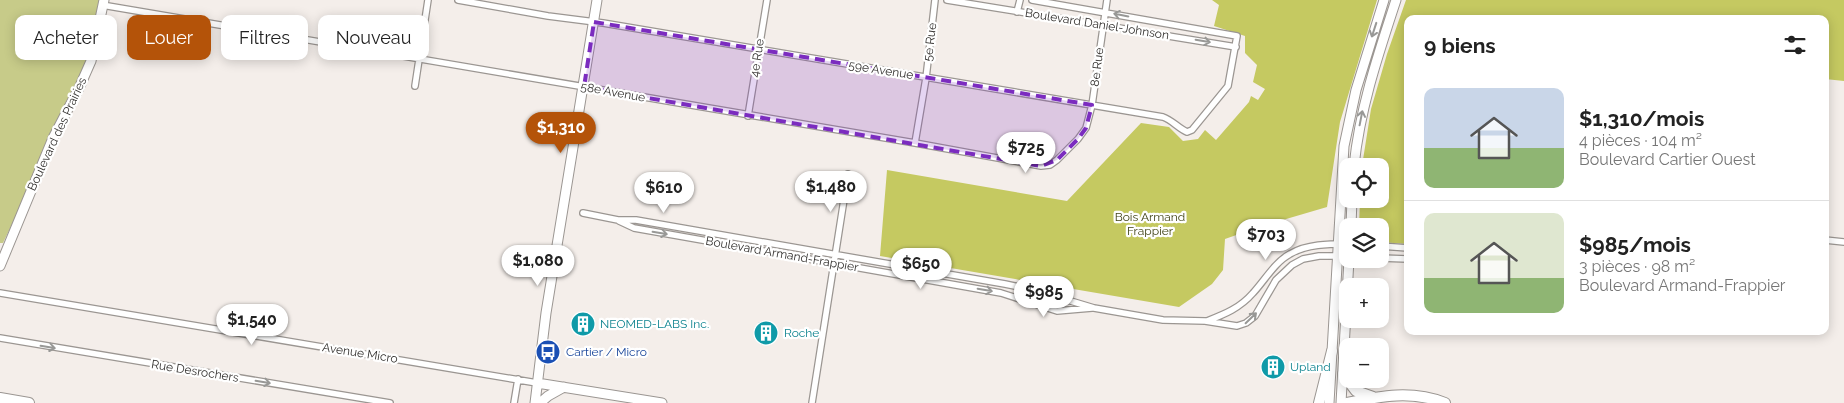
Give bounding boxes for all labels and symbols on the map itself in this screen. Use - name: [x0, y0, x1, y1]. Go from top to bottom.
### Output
- street label: Boulevard Daniel-Johnson: [1024, 6, 1170, 42]
- one-way arrow: [1113, 9, 1129, 19]
- street label: 5e Rue: [921, 22, 939, 62]
- one-way arrow: [1369, 22, 1378, 38]
- one-way arrow: [1194, 37, 1210, 47]
- street label: 4e Rue: [747, 38, 767, 78]
- street label: 8e Rue: [1088, 47, 1106, 87]
- street label: 59e Avenue: [848, 58, 914, 82]
- street label: Boulevard des Prairies: [25, 75, 90, 193]
- street label: 58e Avenue: [580, 79, 646, 105]
- one-way arrow: [1357, 110, 1366, 126]
- pin: $1,310: [520, 112, 602, 154]
- pin: $725: [996, 132, 1056, 174]
- pin: $1,480: [790, 170, 872, 213]
- pin: $610: [634, 172, 694, 214]
- park label: Bois Armand Frappier: [1115, 210, 1185, 238]
- pin: $703: [1236, 218, 1296, 261]
- one-way arrow: [651, 228, 667, 238]
- street label: Boulevard Armand-Frappier: [705, 234, 860, 274]
- pin: $1,080: [497, 244, 579, 287]
- pin: $650: [891, 248, 951, 290]
- pin: $985: [1014, 276, 1074, 318]
- one-way arrow: [976, 286, 992, 296]
- pin: $1,540: [211, 304, 293, 346]
- building icon: NEOMED-LABS Inc.: [570, 311, 596, 337]
- one-way arrow: [1245, 312, 1257, 324]
- place label: NEOMED-LABS Inc.: [600, 317, 709, 331]
- building icon: Roche: [753, 320, 779, 346]
- place label: Roche: [784, 326, 819, 340]
- bus stop icon: Cartier / Micro: [535, 339, 561, 365]
- street label: Avenue Micro: [321, 340, 399, 366]
- one-way arrow: [40, 342, 56, 352]
- place label: Cartier / Micro: [566, 345, 647, 359]
- building icon: Upland: [1260, 354, 1286, 380]
- street label: Rue Desrochers: [150, 357, 240, 385]
- place label: Upland: [1290, 360, 1331, 374]
- one-way arrow: [254, 377, 270, 387]

